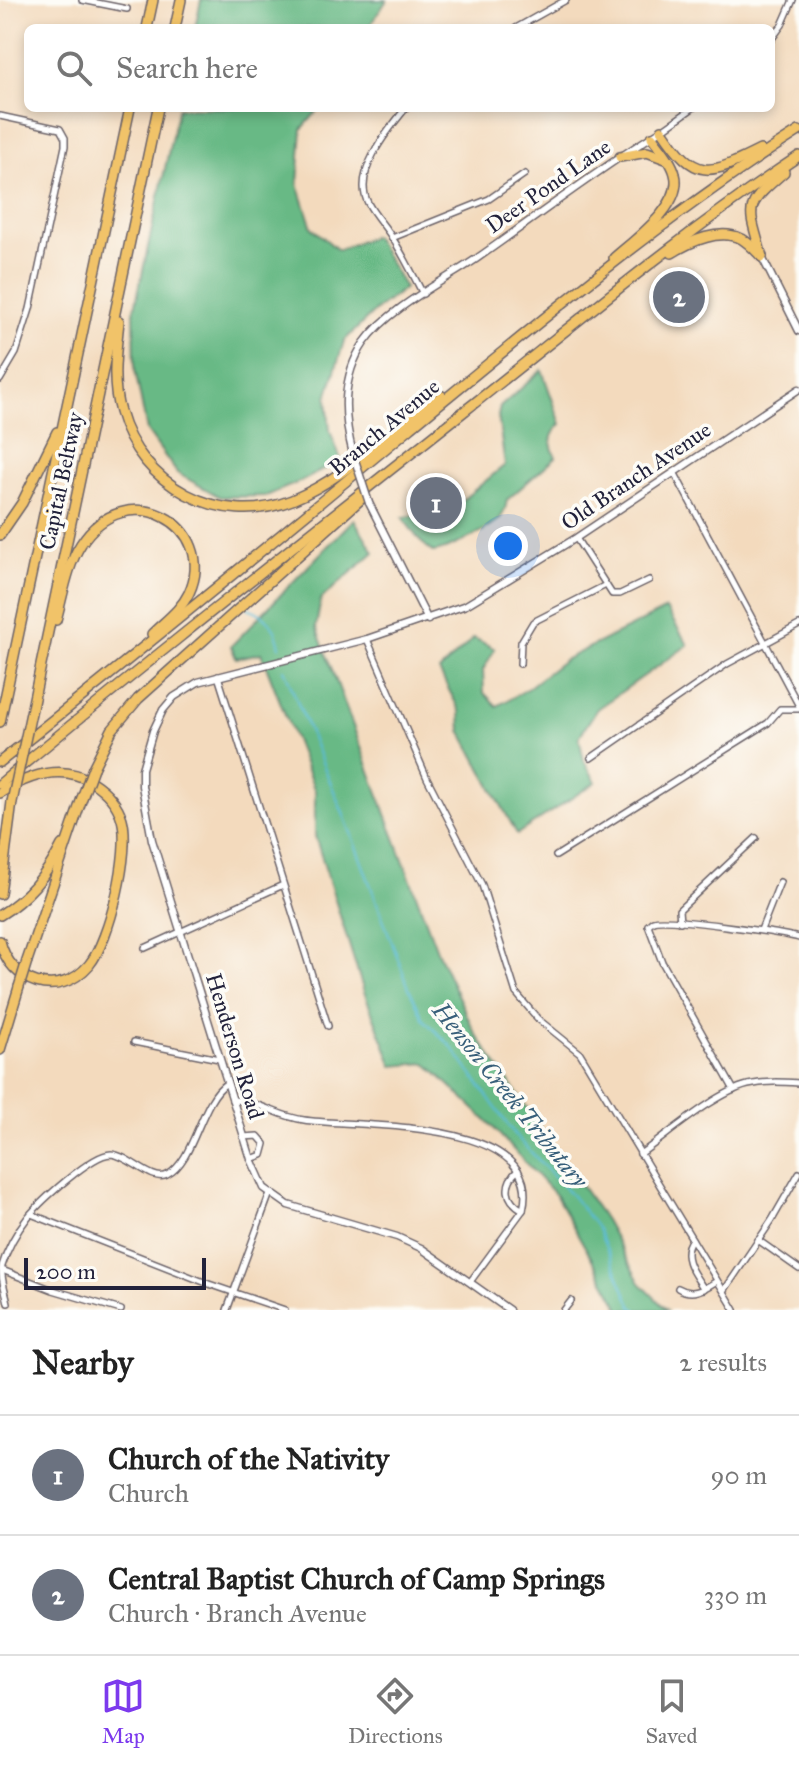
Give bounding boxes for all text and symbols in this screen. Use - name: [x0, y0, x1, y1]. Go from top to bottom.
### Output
- search box: [24, 24, 775, 112]
- icon: search: [52, 46, 96, 90]
- text: Search here: [116, 50, 258, 86]
- street label: Deer Pond Lane: [480, 133, 616, 239]
- pin: 2: [653, 267, 705, 327]
- street label: Branch Avenue: [323, 373, 445, 481]
- street label: Capital Beltway: [33, 409, 89, 552]
- street label: Old Branch Avenue: [556, 416, 716, 536]
- pin: 1: [410, 473, 462, 533]
- your location: [488, 526, 528, 566]
- street label: Henderson Road: [200, 970, 270, 1122]
- water label: Henson Creek Tributary: [425, 995, 595, 1195]
- scale bar: [24, 1254, 206, 1290]
- text: 200 m: [36, 1258, 96, 1285]
- text: Nearby: [32, 1342, 134, 1383]
- text: 2 results: [679, 1346, 767, 1378]
- text: Church of the Nativity: [108, 1441, 389, 1477]
- text: 1: [53, 1459, 63, 1491]
- text: 90 m: [710, 1459, 767, 1491]
- text: Church: [108, 1477, 189, 1509]
- text: Central Baptist Church of Camp Springs: [108, 1561, 605, 1597]
- text: 2: [52, 1579, 64, 1611]
- text: 330 m: [704, 1579, 767, 1611]
- text: Church · Branch Avenue: [108, 1597, 367, 1629]
- tab: Map: [101, 1674, 145, 1749]
- tab: Directions: [348, 1674, 443, 1749]
- tab: Saved: [645, 1674, 698, 1749]

